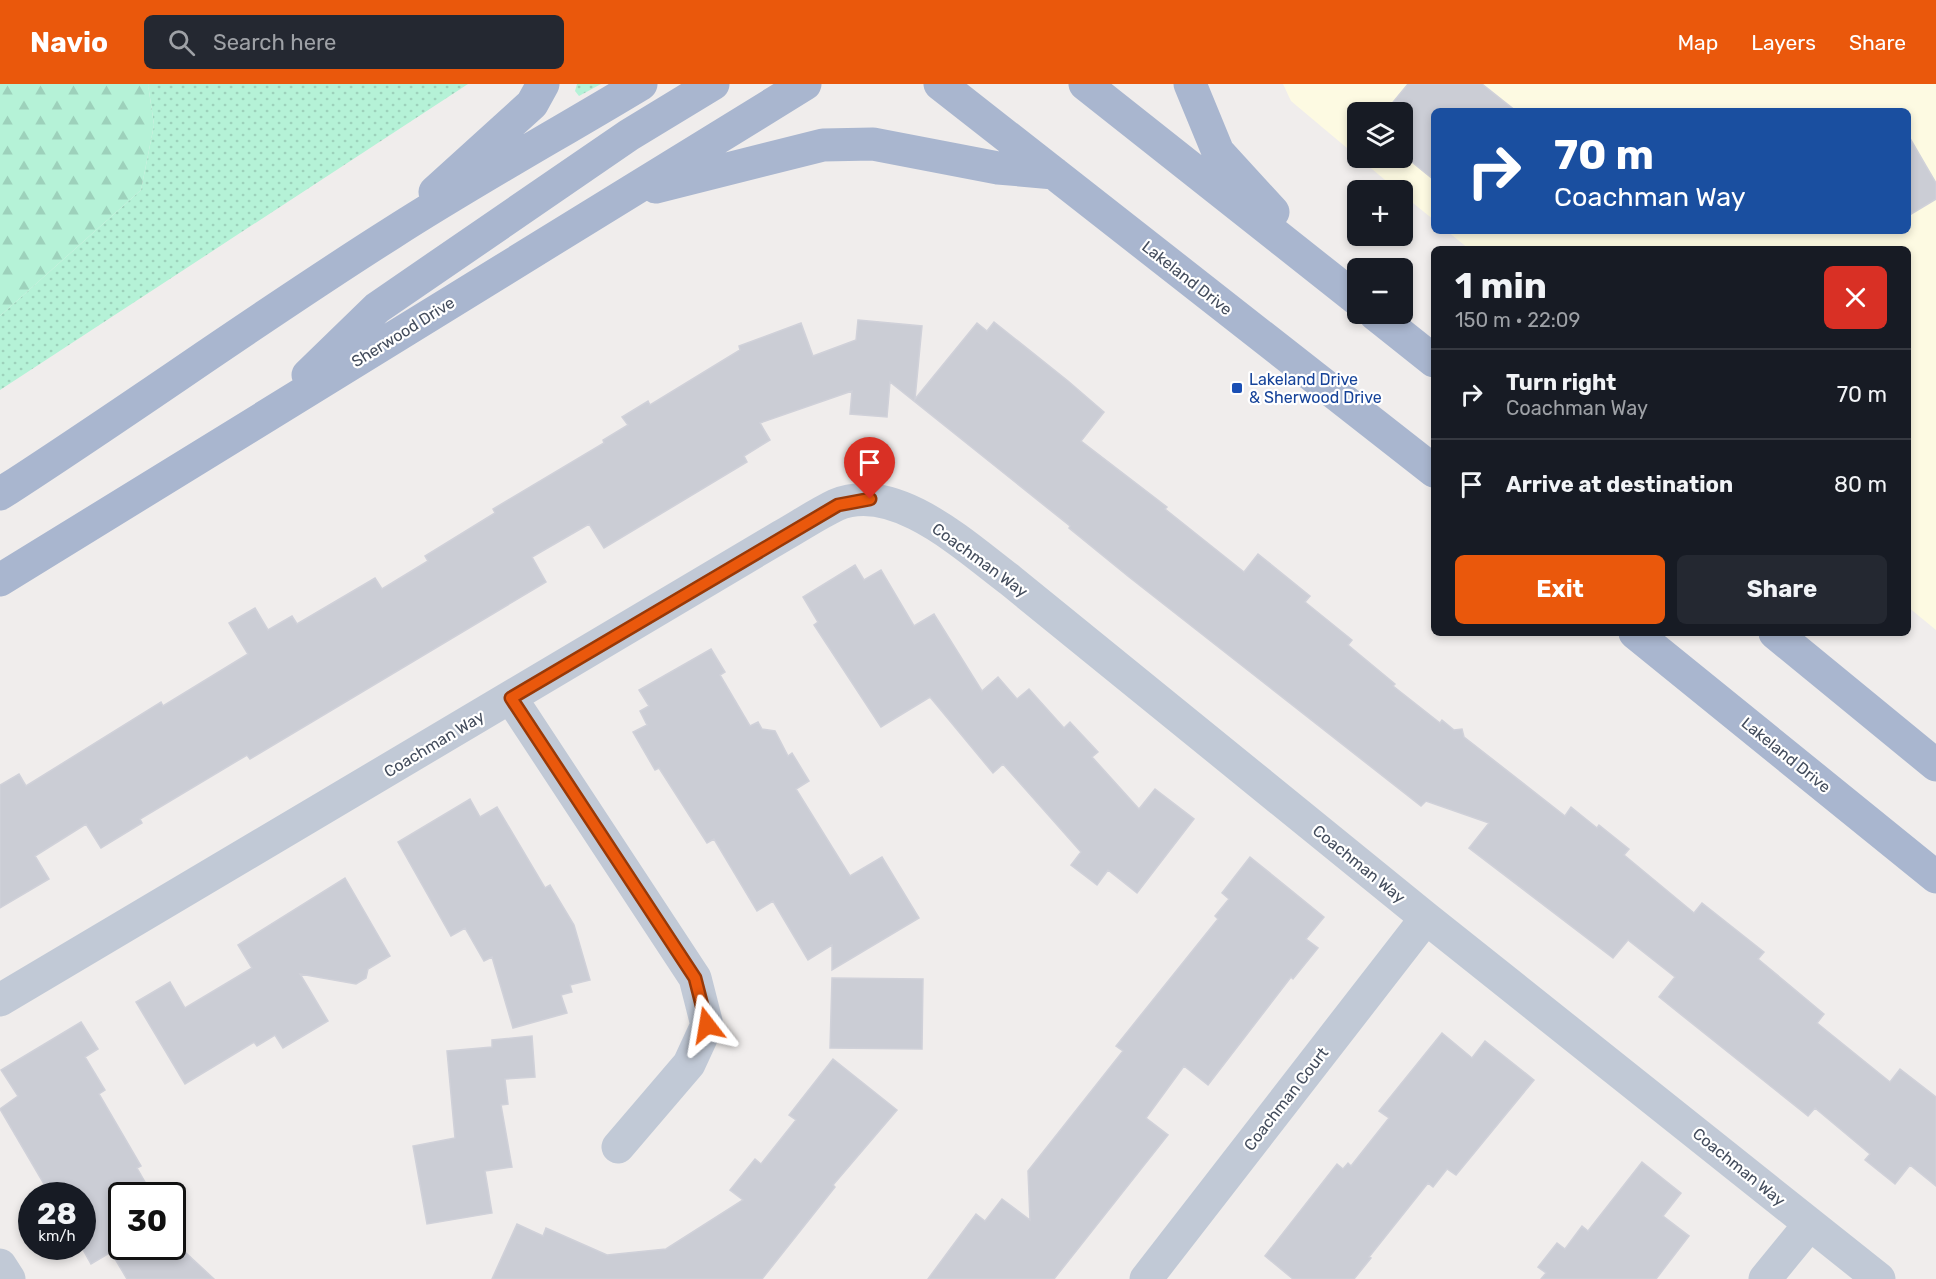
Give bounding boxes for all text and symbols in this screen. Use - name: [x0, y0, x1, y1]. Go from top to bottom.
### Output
- search box: [144, 15, 564, 69]
- text: Navio: [30, 26, 108, 59]
- icon: search: [165, 26, 198, 59]
- text: Search here: [213, 29, 336, 56]
- text: Map: [1677, 30, 1718, 55]
- text: Layers: [1751, 30, 1816, 55]
- text: Share: [1849, 30, 1906, 55]
- map controls: [1347, 102, 1413, 324]
- button: layers: [1347, 102, 1413, 168]
- text: 70 m: [1554, 130, 1654, 180]
- icon: right: [1455, 132, 1533, 210]
- button: +: [1347, 180, 1413, 246]
- text: Coachman Way: [1554, 181, 1746, 213]
- street label: Lakeland Drive: [1138, 237, 1236, 319]
- button: −: [1347, 258, 1413, 324]
- text: 1 min: [1455, 264, 1547, 307]
- button: close: [1824, 266, 1887, 329]
- street label: Sherwood Drive: [348, 293, 458, 371]
- text: 150 m · 22:09: [1455, 308, 1580, 332]
- text: Turn right: [1506, 369, 1616, 396]
- place label: Lakeland Drive & Sherwood Drive: [1249, 370, 1382, 407]
- icon: right: [1455, 378, 1488, 411]
- marker: Lakeland Drive & Sherwood Drive: [1230, 381, 1244, 395]
- text: 70 m: [1837, 381, 1887, 408]
- text: Coachman Way: [1506, 396, 1648, 420]
- pin: [844, 437, 895, 499]
- icon: arrive: [853, 446, 886, 479]
- icon: arrive: [1455, 468, 1488, 501]
- text: Arrive at destination: [1506, 471, 1733, 498]
- text: 80 m: [1834, 471, 1887, 498]
- street label: Coachman Way: [928, 519, 1032, 601]
- button: Exit: [1455, 555, 1665, 624]
- button: Share: [1677, 555, 1887, 624]
- street label: Coachman Way: [380, 707, 488, 781]
- street label: Lakeland Drive: [1738, 713, 1834, 797]
- street label: Coachman Way: [1309, 821, 1409, 907]
- position arrow: [675, 993, 739, 1057]
- street label: Coachman Court: [1240, 1044, 1332, 1154]
- street label: Coachman Way: [1689, 1124, 1789, 1210]
- speed limit sign: 30: [108, 1182, 186, 1260]
- text: 28: [37, 1196, 77, 1232]
- text: km/h: [38, 1227, 76, 1245]

